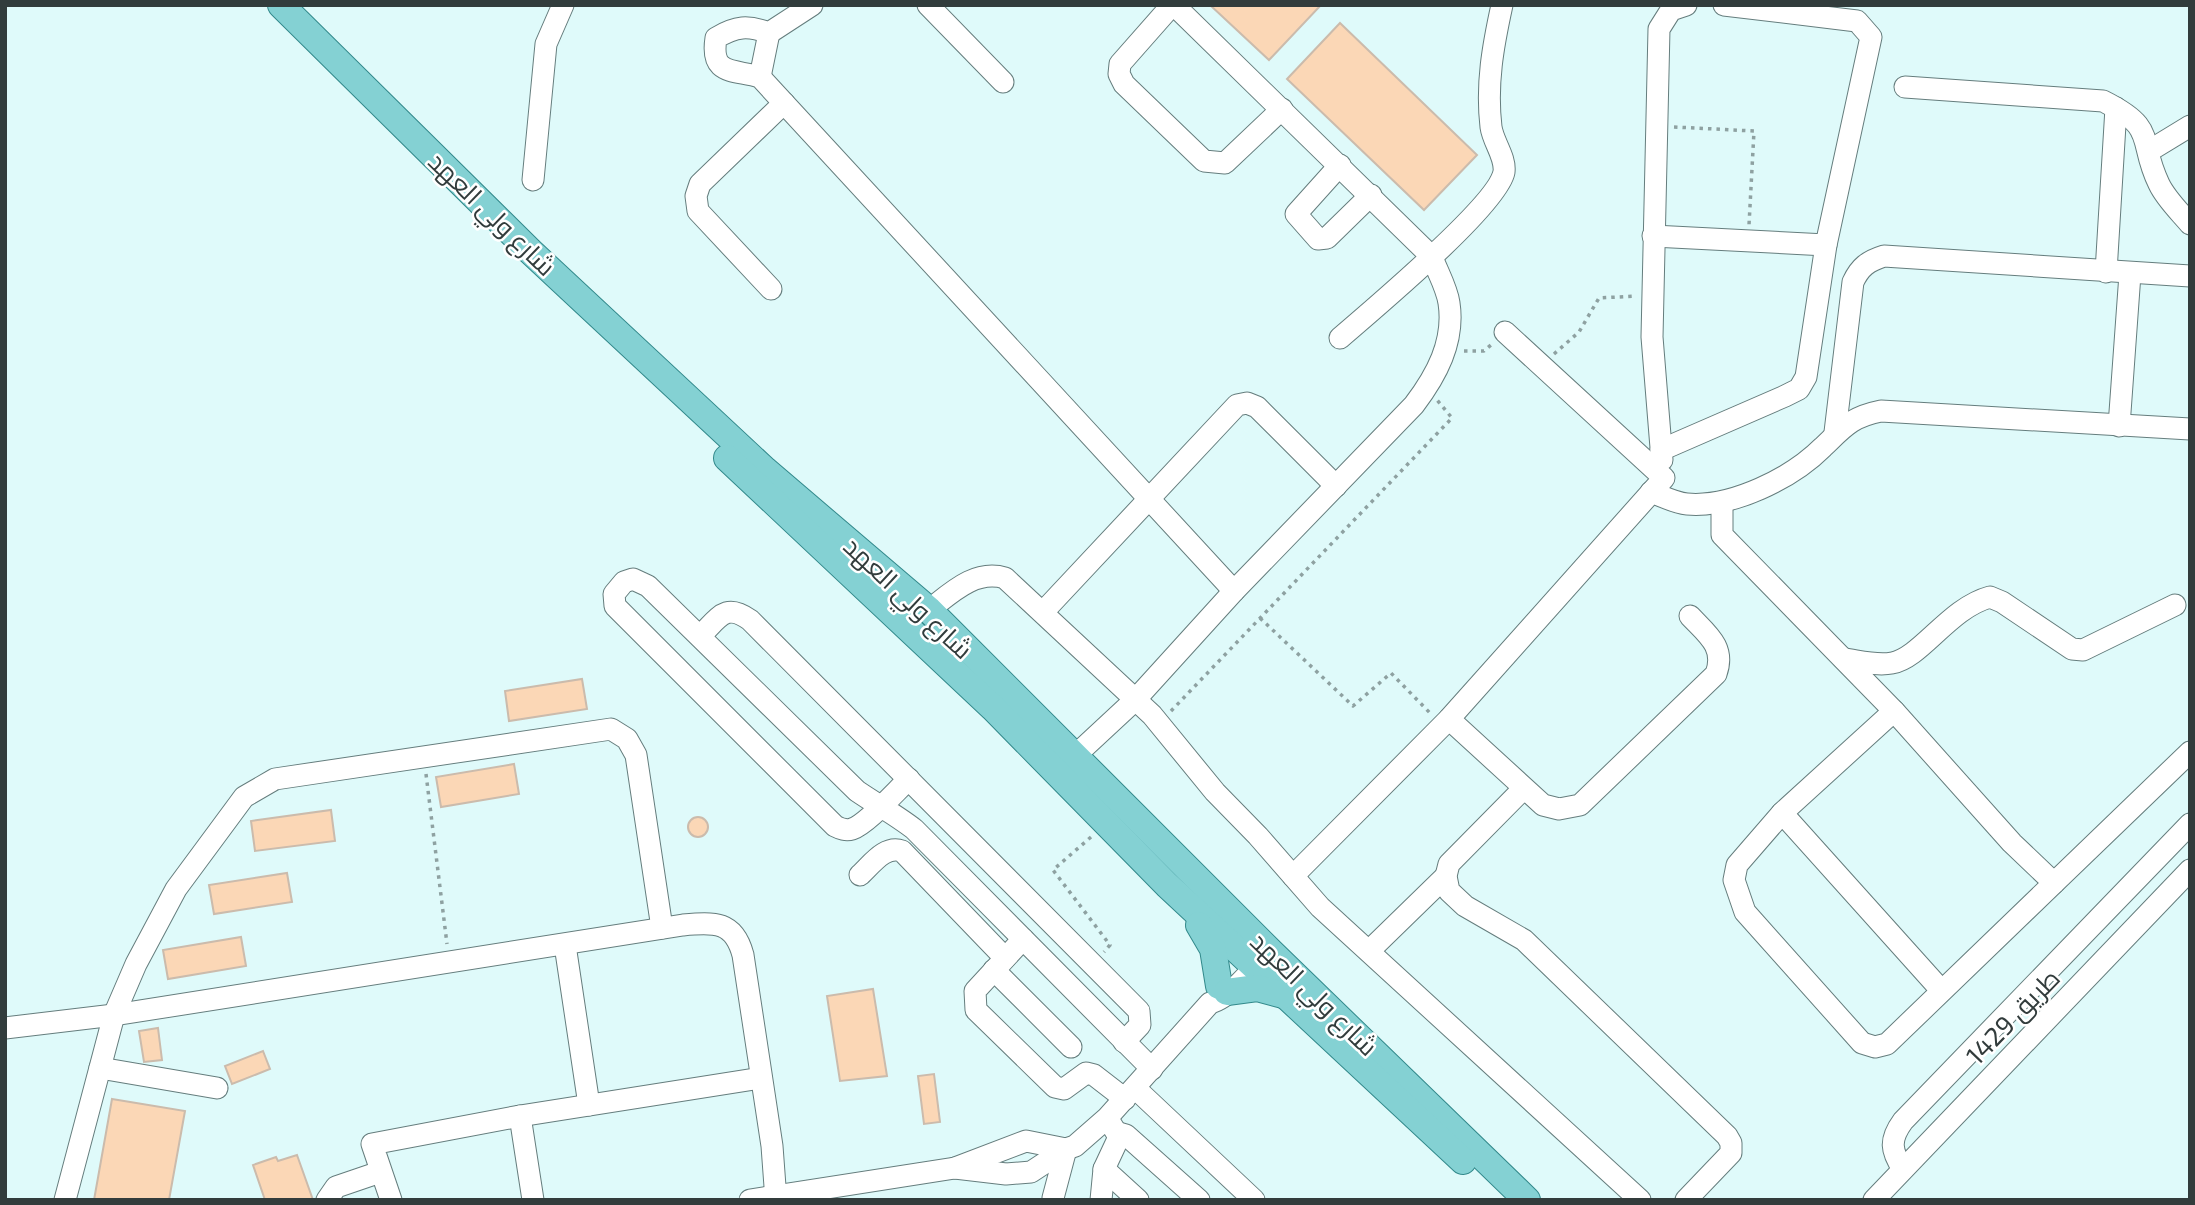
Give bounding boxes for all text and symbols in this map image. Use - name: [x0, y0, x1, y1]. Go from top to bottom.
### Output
- street label: شارع ولي العهد: [418, 145, 563, 286]
- street label: شارع ولي العهد: [834, 530, 980, 670]
- street label: شارع ولي العهد: [1240, 925, 1385, 1066]
- street label: طريق 1429: [1959, 962, 2067, 1072]

